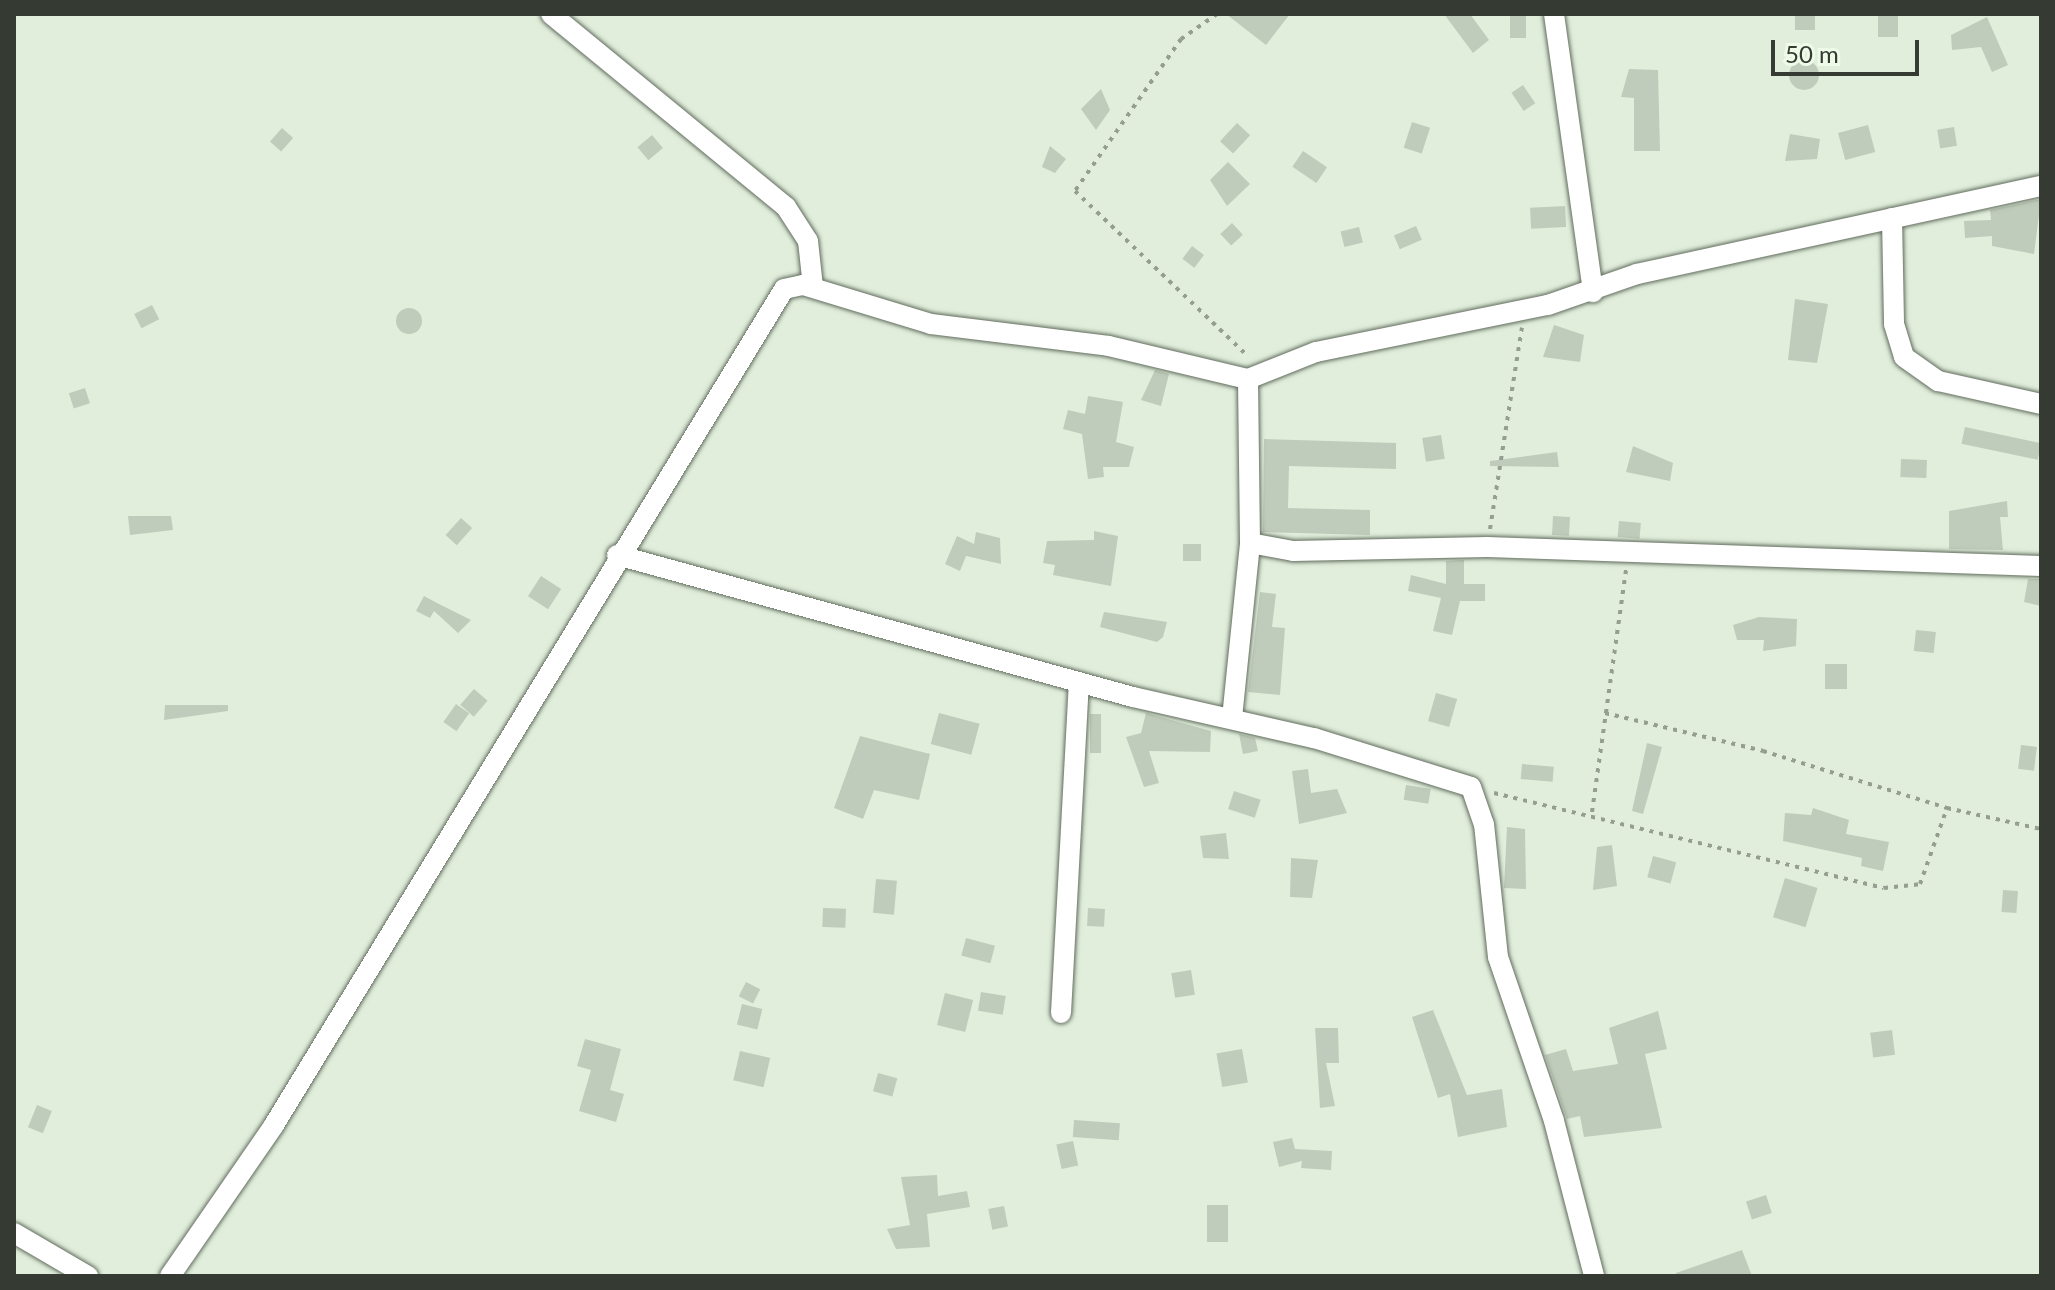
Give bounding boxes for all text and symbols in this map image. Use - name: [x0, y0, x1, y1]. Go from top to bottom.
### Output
- scale bar: [1775, 24, 1923, 74]
- text: 50 m: [1785, 39, 1839, 68]

